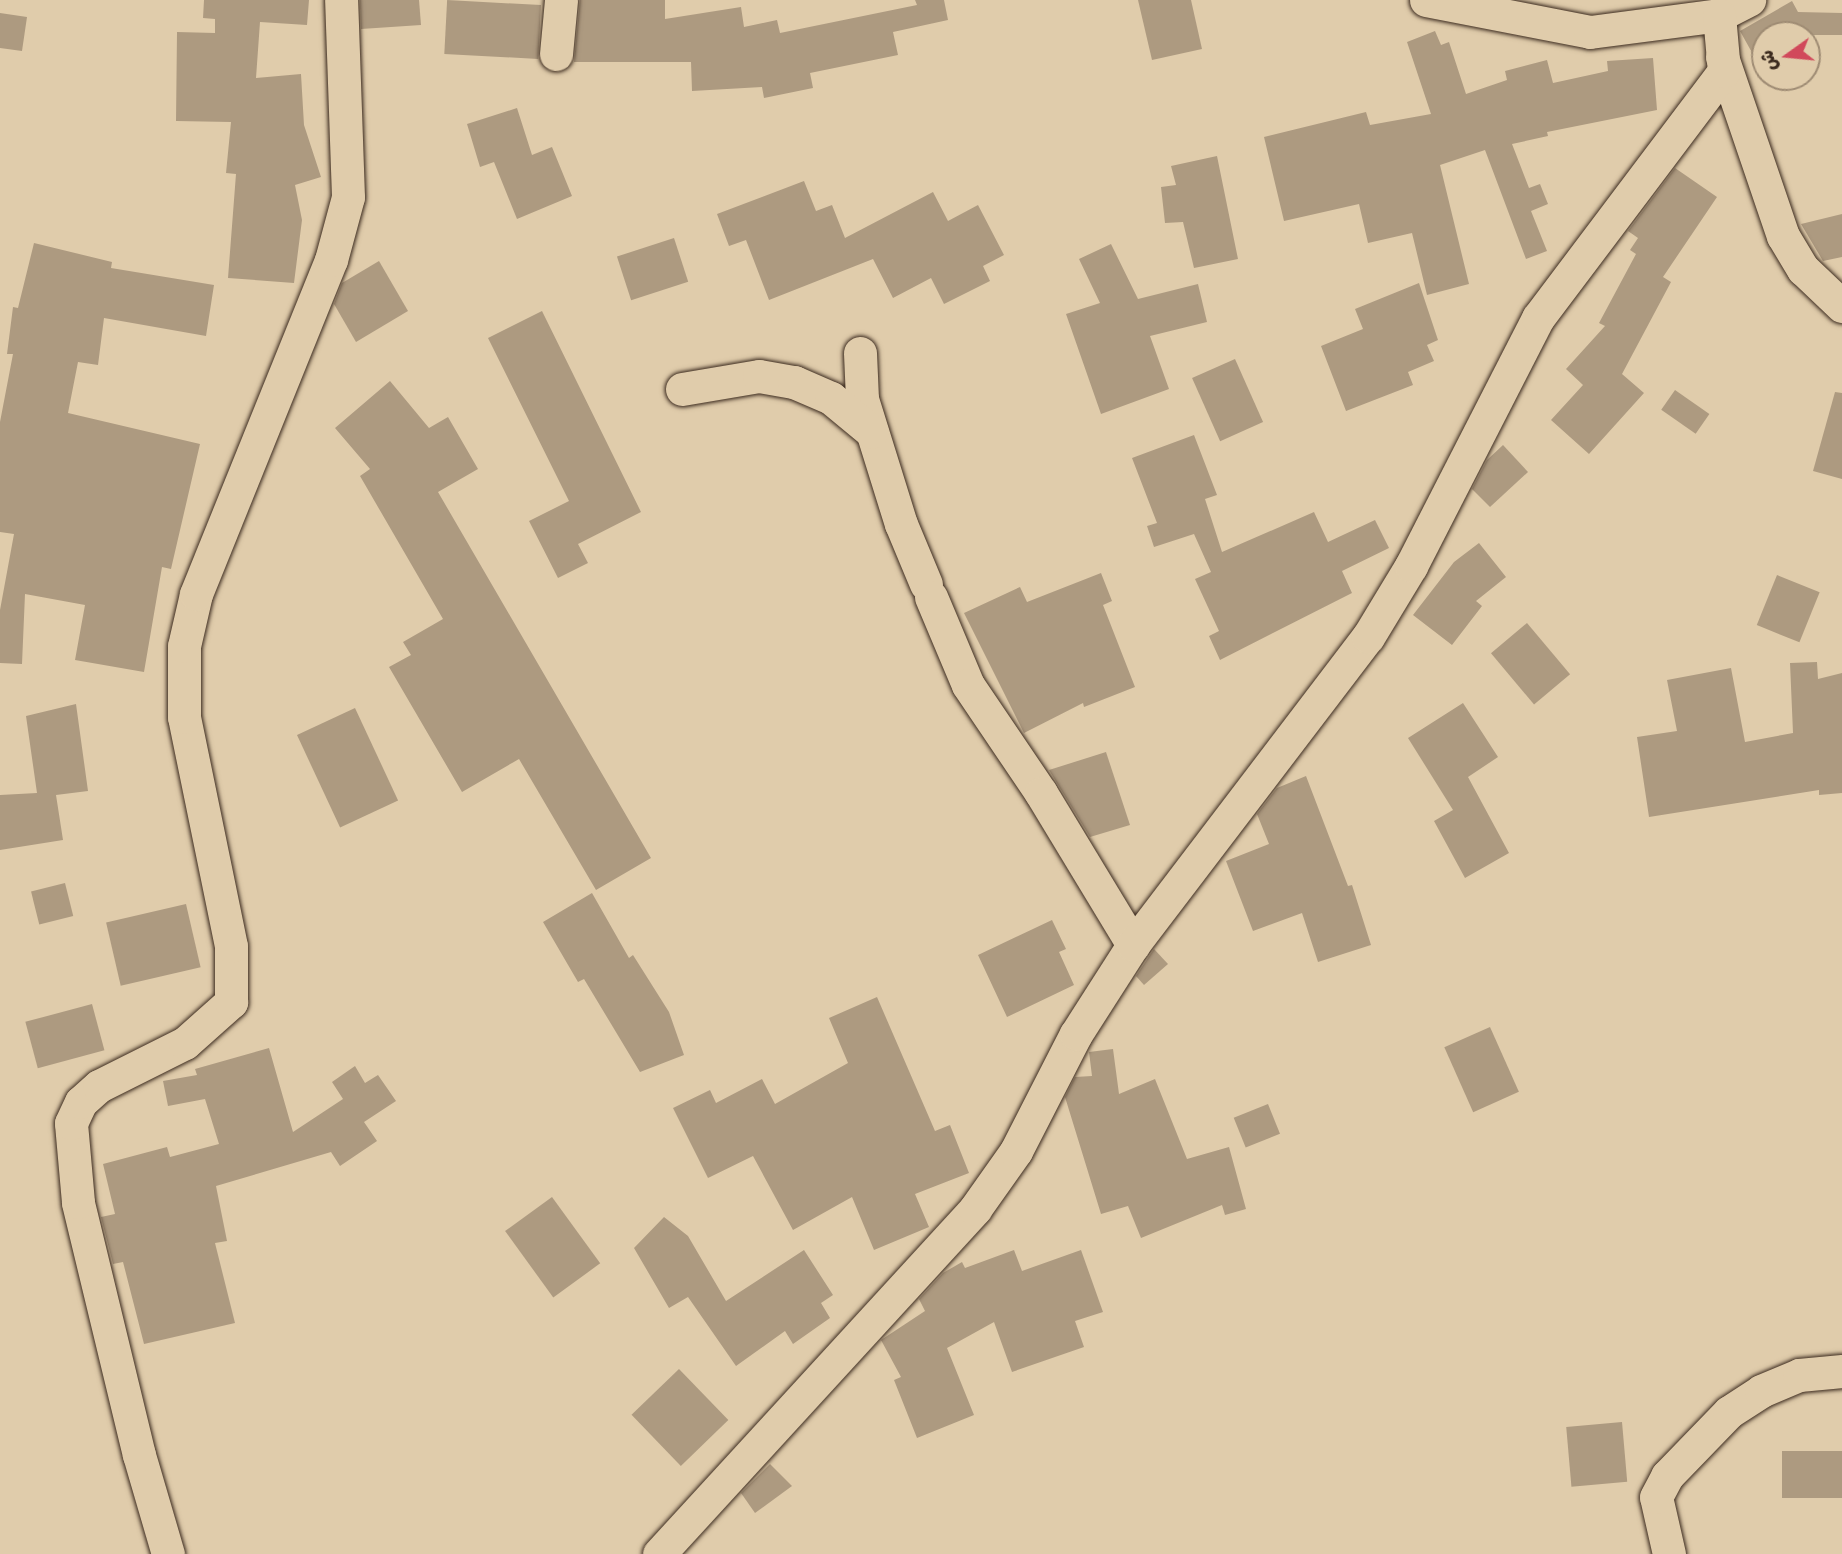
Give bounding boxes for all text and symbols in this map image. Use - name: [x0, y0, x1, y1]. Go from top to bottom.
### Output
- north arrow: [1751, 21, 1821, 91]
- text: ش: [1753, 48, 1782, 74]

